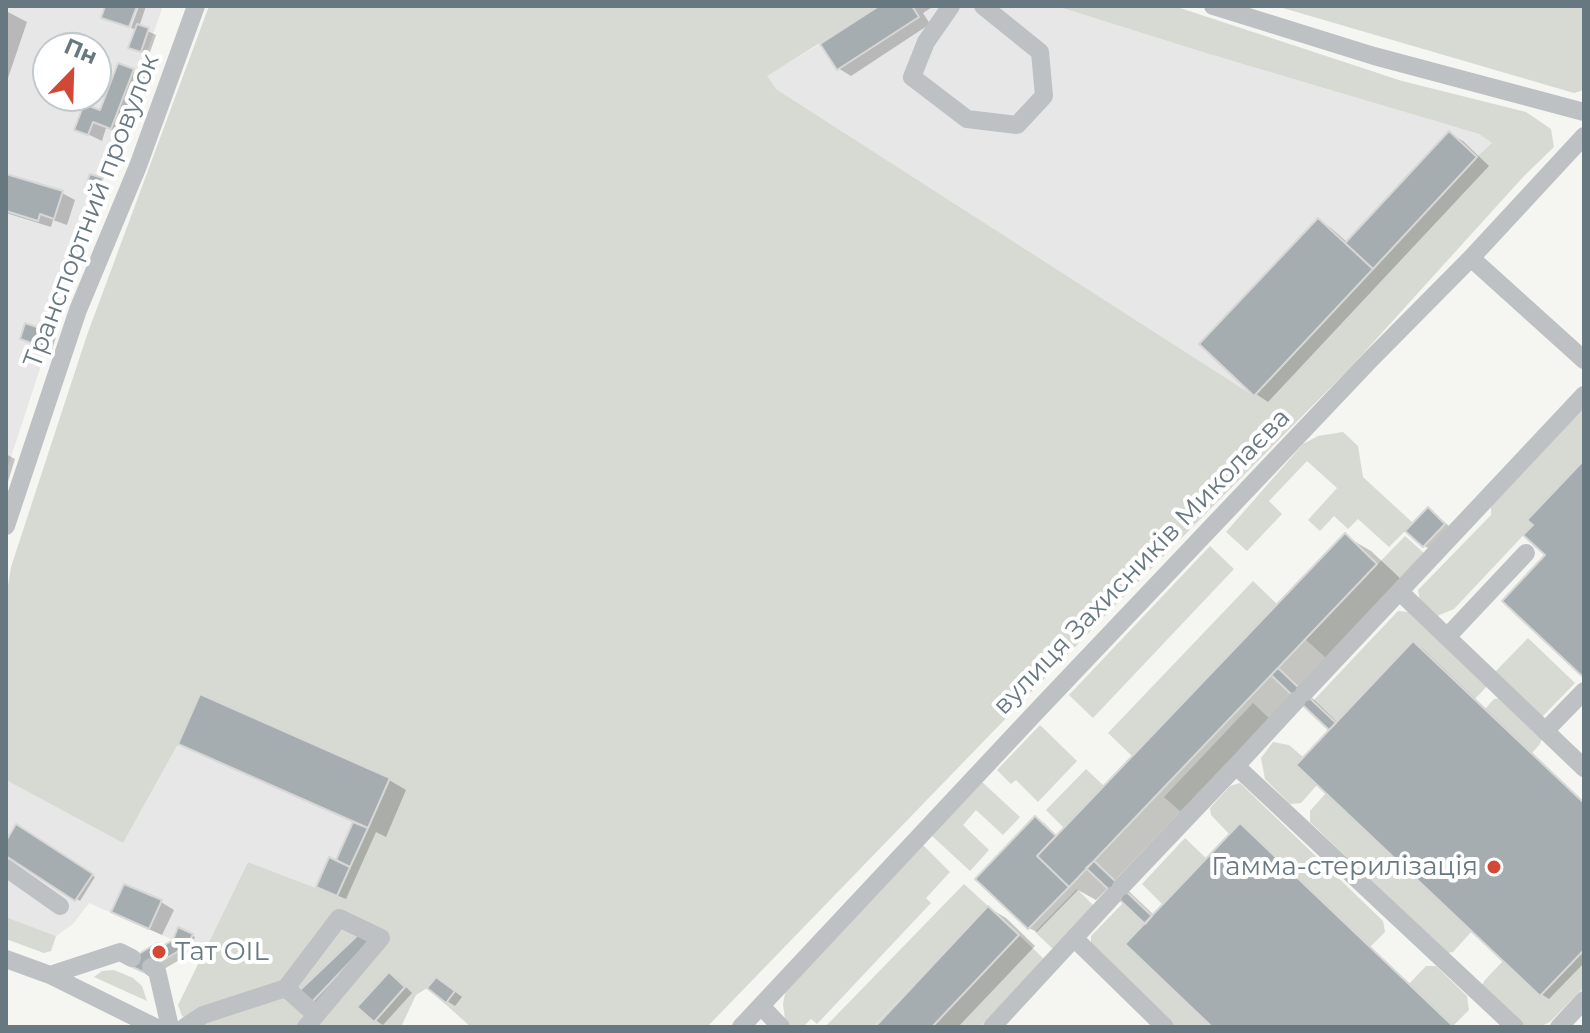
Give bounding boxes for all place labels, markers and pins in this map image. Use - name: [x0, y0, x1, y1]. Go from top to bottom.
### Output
- place label: Гамма-стерилізація: [1211, 851, 1478, 883]
- marker: Гамма-стерилізація: [1485, 858, 1503, 876]
- place label: Тат OIL: [175, 936, 269, 968]
- marker: Тат OIL: [150, 943, 168, 961]

